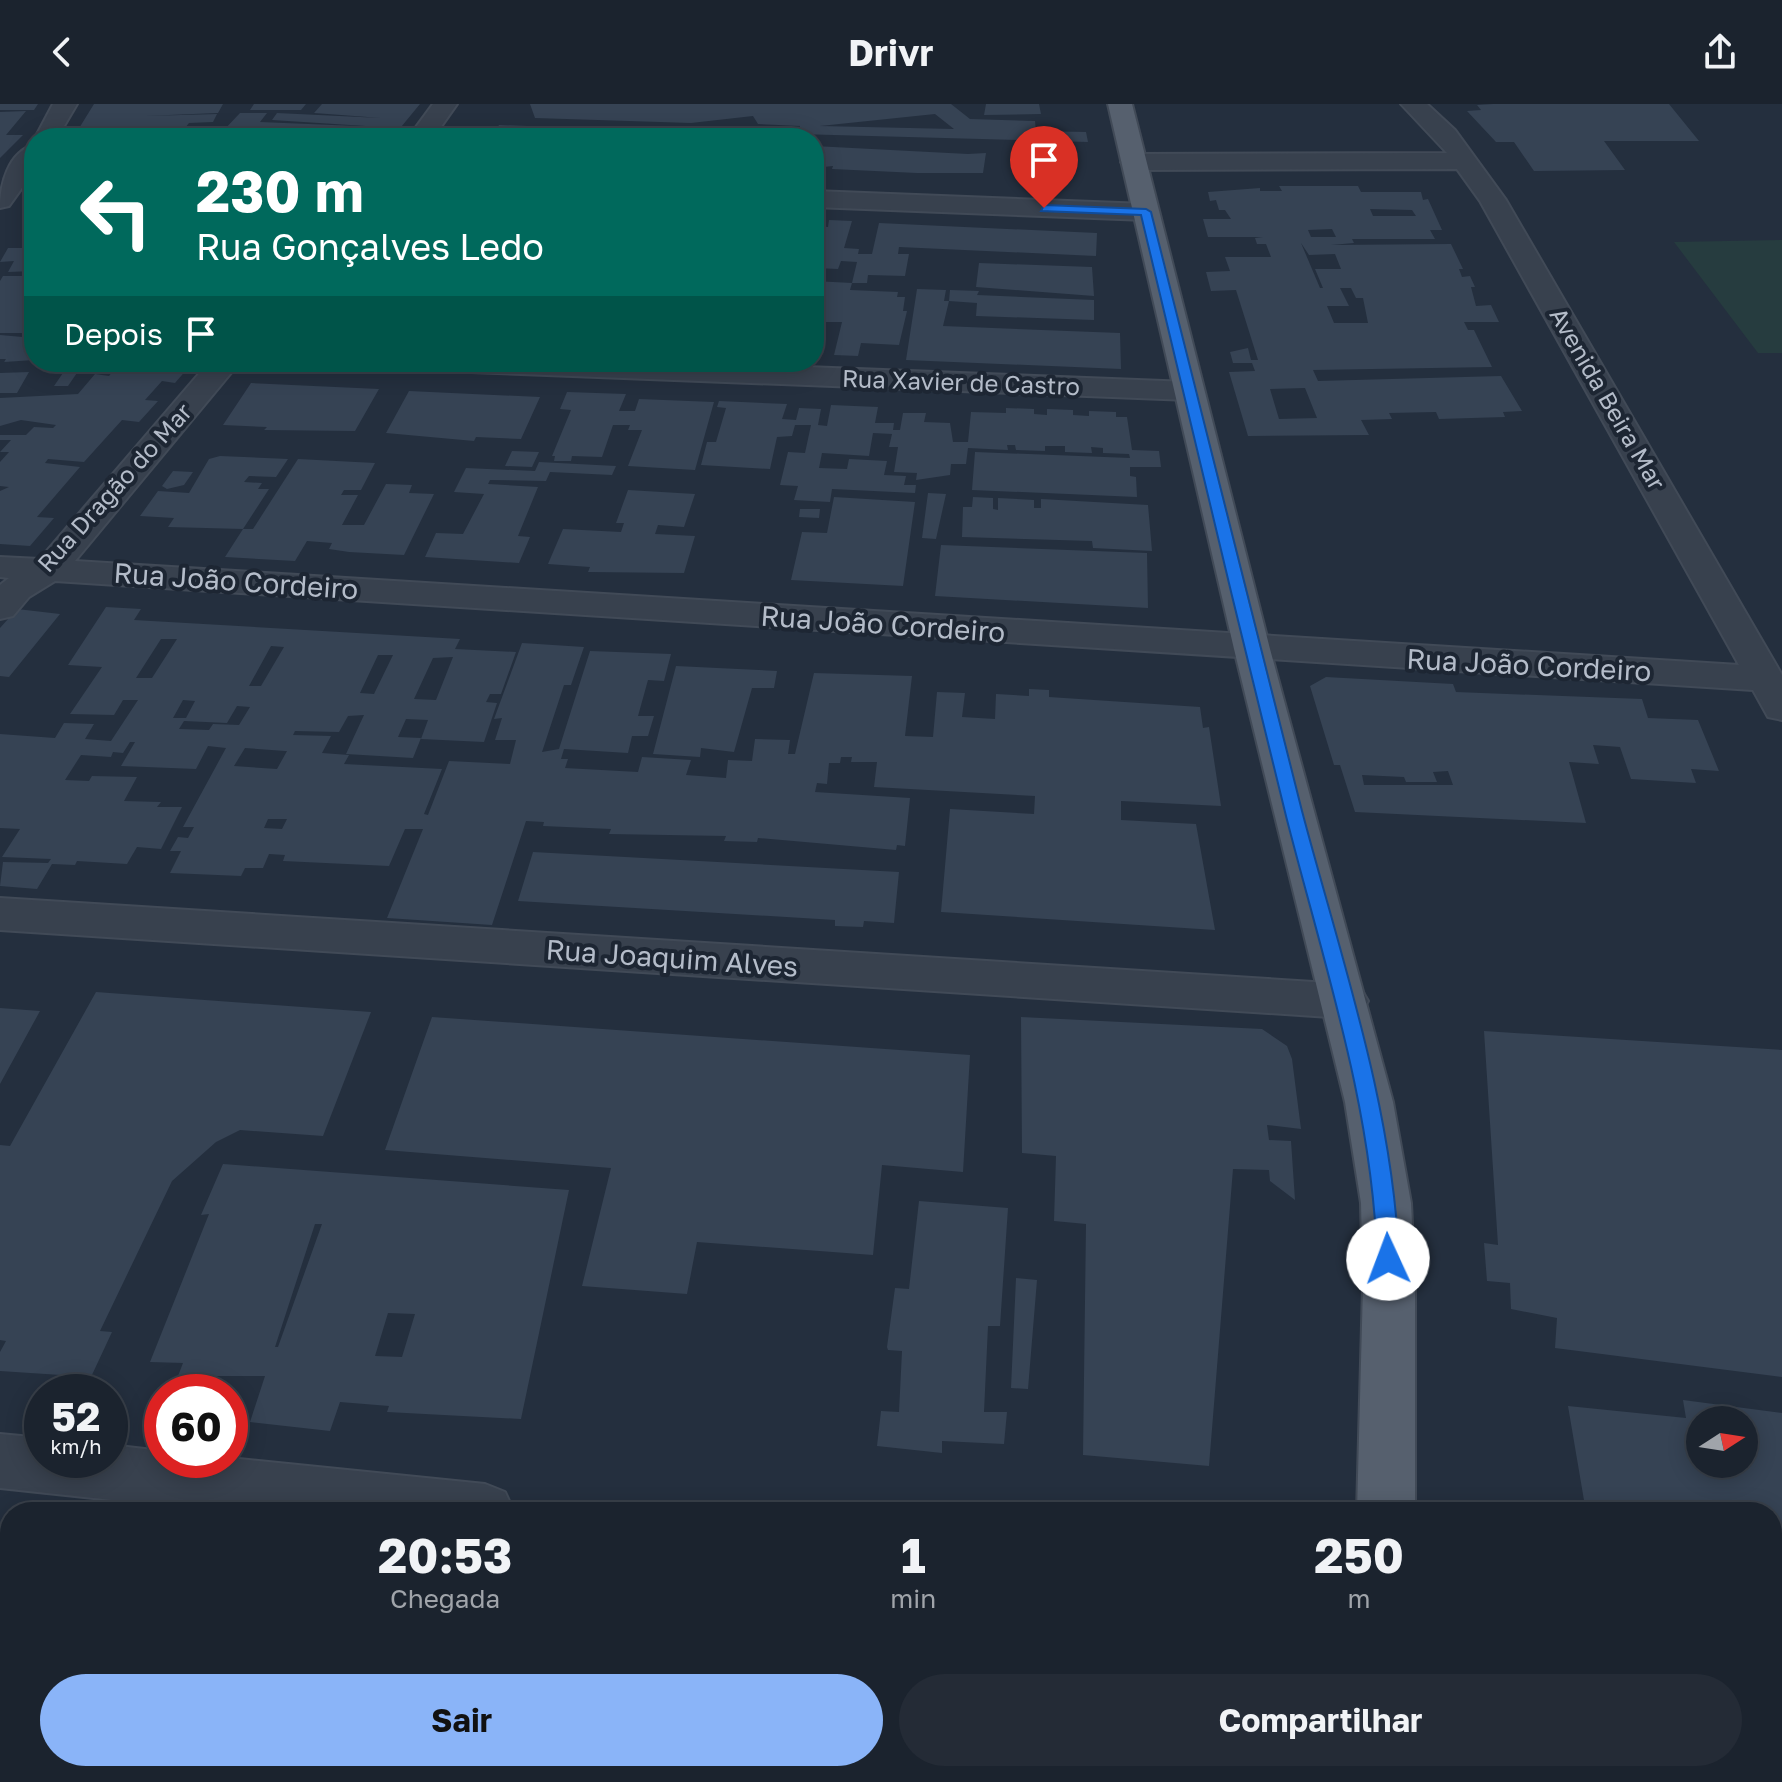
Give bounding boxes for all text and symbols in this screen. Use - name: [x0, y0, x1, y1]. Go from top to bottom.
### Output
- icon: back: [40, 30, 84, 74]
- icon: share: [1698, 30, 1742, 74]
- text: Drivr: [848, 31, 934, 74]
- pin: [1010, 126, 1078, 208]
- icon: arrive: [1022, 138, 1066, 182]
- text: 230 m: [196, 157, 364, 224]
- icon: left: [64, 160, 168, 264]
- text: Rua Gonçalves Ledo: [196, 225, 544, 268]
- street label: Avenida Beira Mar: [1544, 302, 1672, 495]
- icon: arrive: [179, 312, 223, 356]
- text: Depois: [64, 316, 163, 352]
- street label: Rua Xavier de Castro: [842, 363, 1081, 400]
- street label: Rua Dragão do Mar: [31, 397, 197, 577]
- street label: Rua João Cordeiro: [113, 555, 359, 606]
- street label: Rua João Cordeiro: [760, 598, 1006, 649]
- street label: Rua João Cordeiro: [1406, 642, 1652, 687]
- street label: Rua Joaquim Alves: [545, 932, 799, 983]
- position arrow: [1346, 1217, 1430, 1301]
- speed limit sign: 60: [144, 1374, 248, 1478]
- text: 52: [52, 1392, 100, 1440]
- north arrow: [1686, 1406, 1758, 1478]
- map controls: [1686, 1406, 1758, 1478]
- text: km/h: [51, 1434, 101, 1458]
- text: 20:53: [378, 1526, 512, 1584]
- text: 1: [901, 1526, 926, 1584]
- text: 250: [1314, 1526, 1404, 1584]
- text: Chegada: [390, 1583, 500, 1614]
- text: min: [890, 1583, 936, 1614]
- text: m: [1348, 1583, 1371, 1614]
- button: Sair: [40, 1674, 883, 1766]
- button: Compartilhar: [899, 1674, 1742, 1766]

